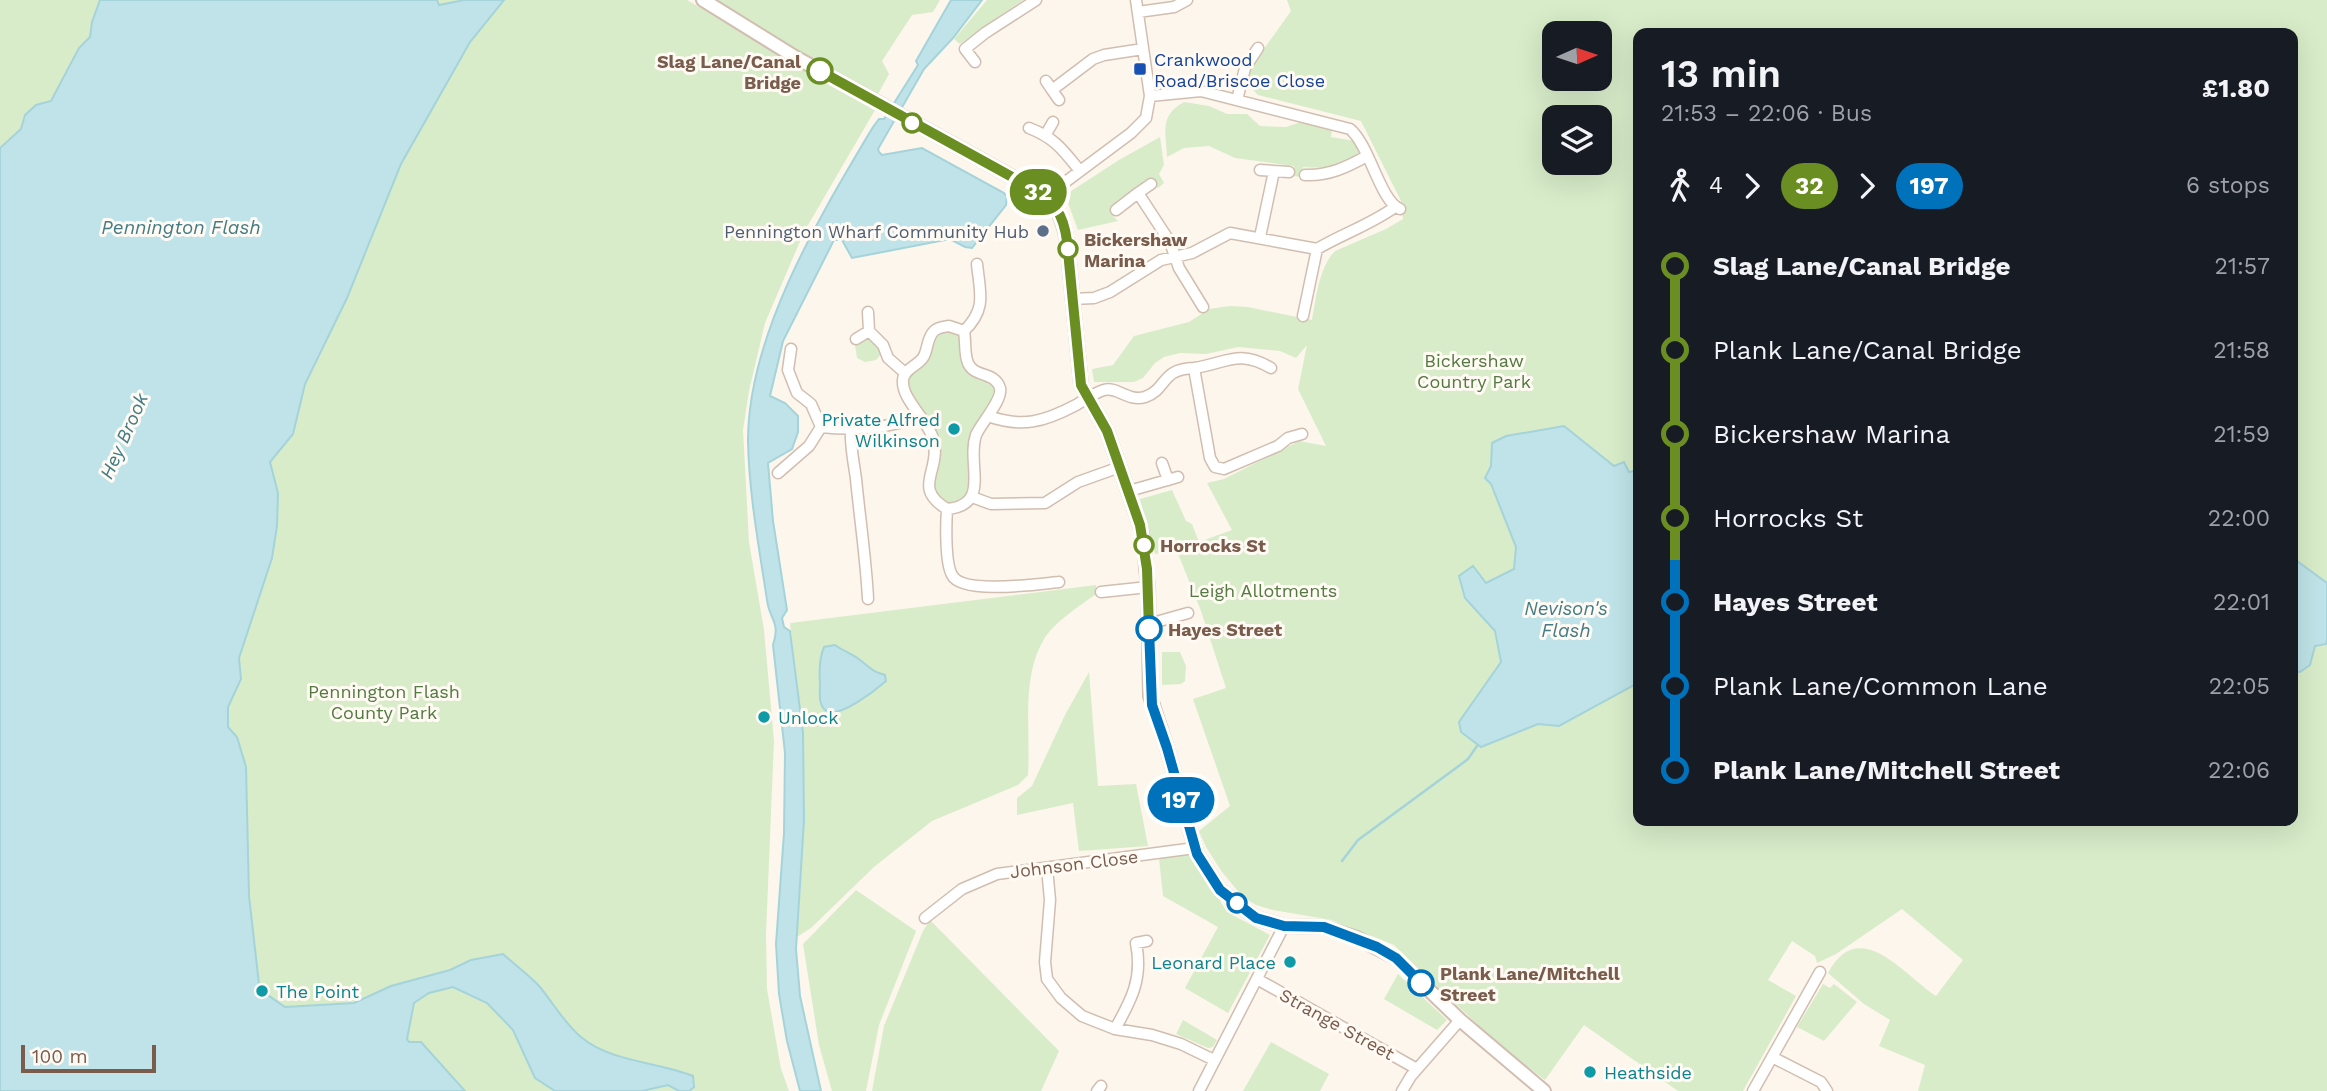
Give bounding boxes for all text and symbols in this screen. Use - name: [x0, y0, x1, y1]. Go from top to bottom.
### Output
- north arrow: [1542, 21, 1612, 91]
- map controls: [1542, 21, 1612, 175]
- place label: Crankwood Road/Briscoe Close: [1154, 49, 1325, 91]
- place label: Slag Lane/Canal Bridge: [657, 51, 801, 93]
- text: 13 min: [1661, 52, 1781, 96]
- marker: Slag Lane/Canal Bridge: [807, 58, 833, 84]
- marker: Crankwood Road/Briscoe Close: [1132, 61, 1148, 77]
- text: £1.80: [2202, 73, 2270, 103]
- text: 21:53 – 22:06 · Bus: [1661, 100, 1872, 127]
- button: layers: [1542, 105, 1612, 175]
- unlabelled marker: [902, 113, 922, 133]
- icon: walk: [1661, 167, 1699, 205]
- icon: forward: [1733, 167, 1771, 205]
- icon: forward: [1848, 167, 1886, 205]
- line badge: 32: [1006, 169, 1070, 215]
- text: 4: [1709, 172, 1723, 199]
- text: 32: [1795, 172, 1824, 200]
- text: 197: [1910, 172, 1949, 200]
- text: 6 stops: [2186, 172, 2270, 199]
- text: 32: [1024, 178, 1052, 206]
- water label: Pennington Flash: [101, 216, 261, 239]
- place label: Pennington Wharf Community Hub: [724, 221, 1029, 242]
- marker: Pennington Wharf Community Hub: [1035, 223, 1051, 239]
- place label: Bickershaw Marina: [1084, 229, 1188, 271]
- marker: Bickershaw Marina: [1058, 239, 1078, 259]
- text: Slag Lane/Canal Bridge: [1713, 251, 2011, 281]
- text: 21:57: [2215, 253, 2270, 280]
- text: Plank Lane/Canal Bridge: [1713, 335, 2022, 365]
- text: 21:58: [2213, 337, 2270, 364]
- park label: Bickershaw Country Park: [1417, 350, 1531, 392]
- water label: Hey Brook: [95, 389, 153, 483]
- place label: Private Alfred Wilkinson: [821, 409, 940, 451]
- text: Bickershaw Marina: [1713, 419, 1950, 449]
- marker: Private Alfred Wilkinson: [946, 421, 962, 437]
- text: 21:59: [2213, 421, 2270, 448]
- text: Horrocks St: [1713, 503, 1863, 533]
- text: 22:00: [2208, 505, 2270, 532]
- marker: Horrocks St: [1134, 535, 1154, 555]
- place label: Horrocks St: [1160, 535, 1266, 556]
- park label: Leigh Allotments: [1189, 580, 1337, 601]
- text: Hayes Street: [1713, 587, 1878, 617]
- text: 22:01: [2213, 589, 2270, 616]
- water label: Nevison's Flash: [1524, 597, 1608, 642]
- marker: Hayes Street: [1136, 616, 1162, 642]
- place label: Hayes Street: [1168, 619, 1282, 640]
- text: Plank Lane/Common Lane: [1713, 671, 2048, 701]
- text: 22:05: [2209, 673, 2270, 700]
- park label: Pennington Flash County Park: [308, 681, 460, 723]
- place label: Unlock: [778, 707, 838, 728]
- marker: Unlock: [756, 709, 772, 725]
- text: Plank Lane/Mitchell Street: [1713, 755, 2060, 785]
- text: 22:06: [2208, 757, 2270, 784]
- line badge: 197: [1141, 777, 1221, 823]
- text: 197: [1161, 786, 1201, 814]
- street label: Johnson Close: [1009, 846, 1139, 882]
- unlabelled marker: [1227, 893, 1247, 913]
- place label: Leonard Place: [1151, 952, 1276, 973]
- marker: Leonard Place: [1282, 954, 1298, 970]
- place label: Plank Lane/Mitchell Street: [1440, 963, 1620, 1005]
- marker: Plank Lane/Mitchell Street: [1408, 970, 1434, 996]
- place label: The Point: [276, 981, 360, 1002]
- marker: The Point: [254, 983, 270, 999]
- street label: Strange Street: [1276, 984, 1398, 1064]
- scale bar: [21, 1042, 156, 1074]
- text: 100 m: [32, 1045, 88, 1068]
- place label: Heathside: [1604, 1062, 1692, 1083]
- marker: Heathside: [1582, 1064, 1598, 1080]

